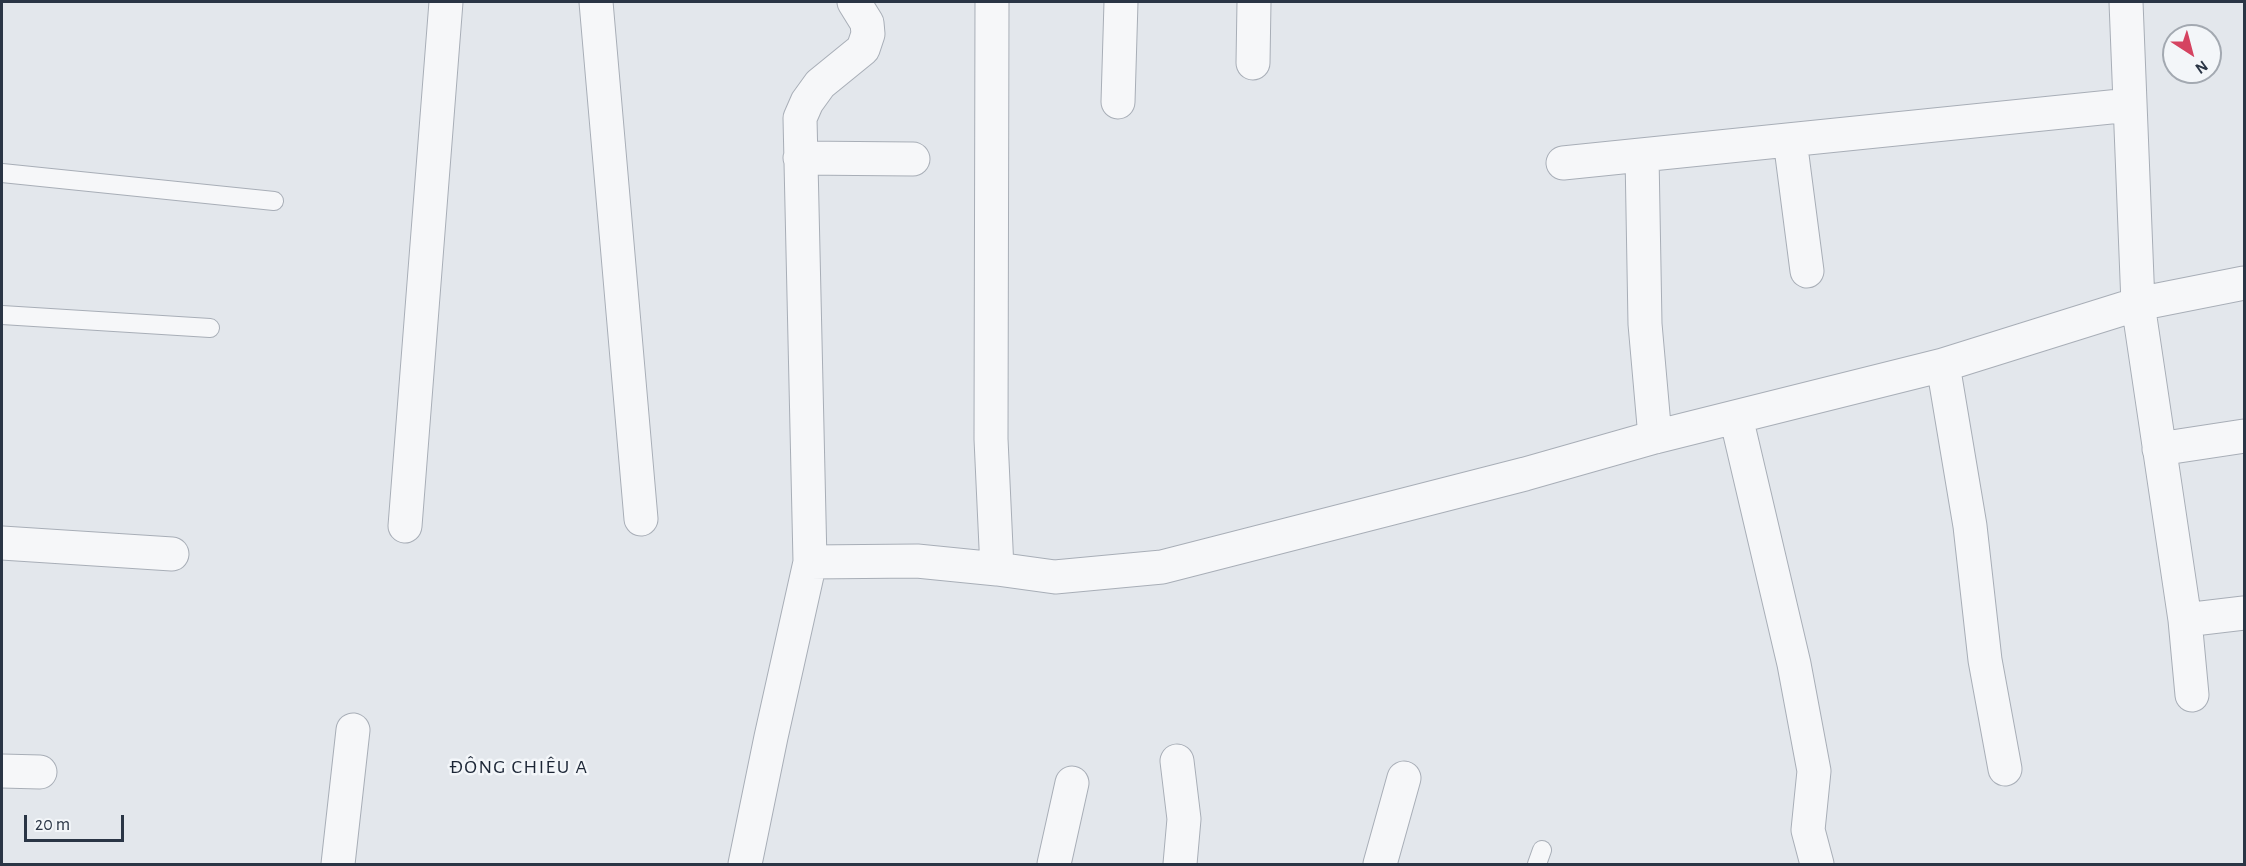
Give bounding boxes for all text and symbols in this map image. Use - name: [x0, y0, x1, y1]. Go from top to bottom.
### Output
- north arrow: [2162, 24, 2222, 84]
- text: N: [2192, 57, 2211, 77]
- district label: ĐÔNG CHIÊU A: [449, 755, 589, 779]
- scale bar: [27, 803, 128, 841]
- text: 20 m: [35, 816, 70, 834]

